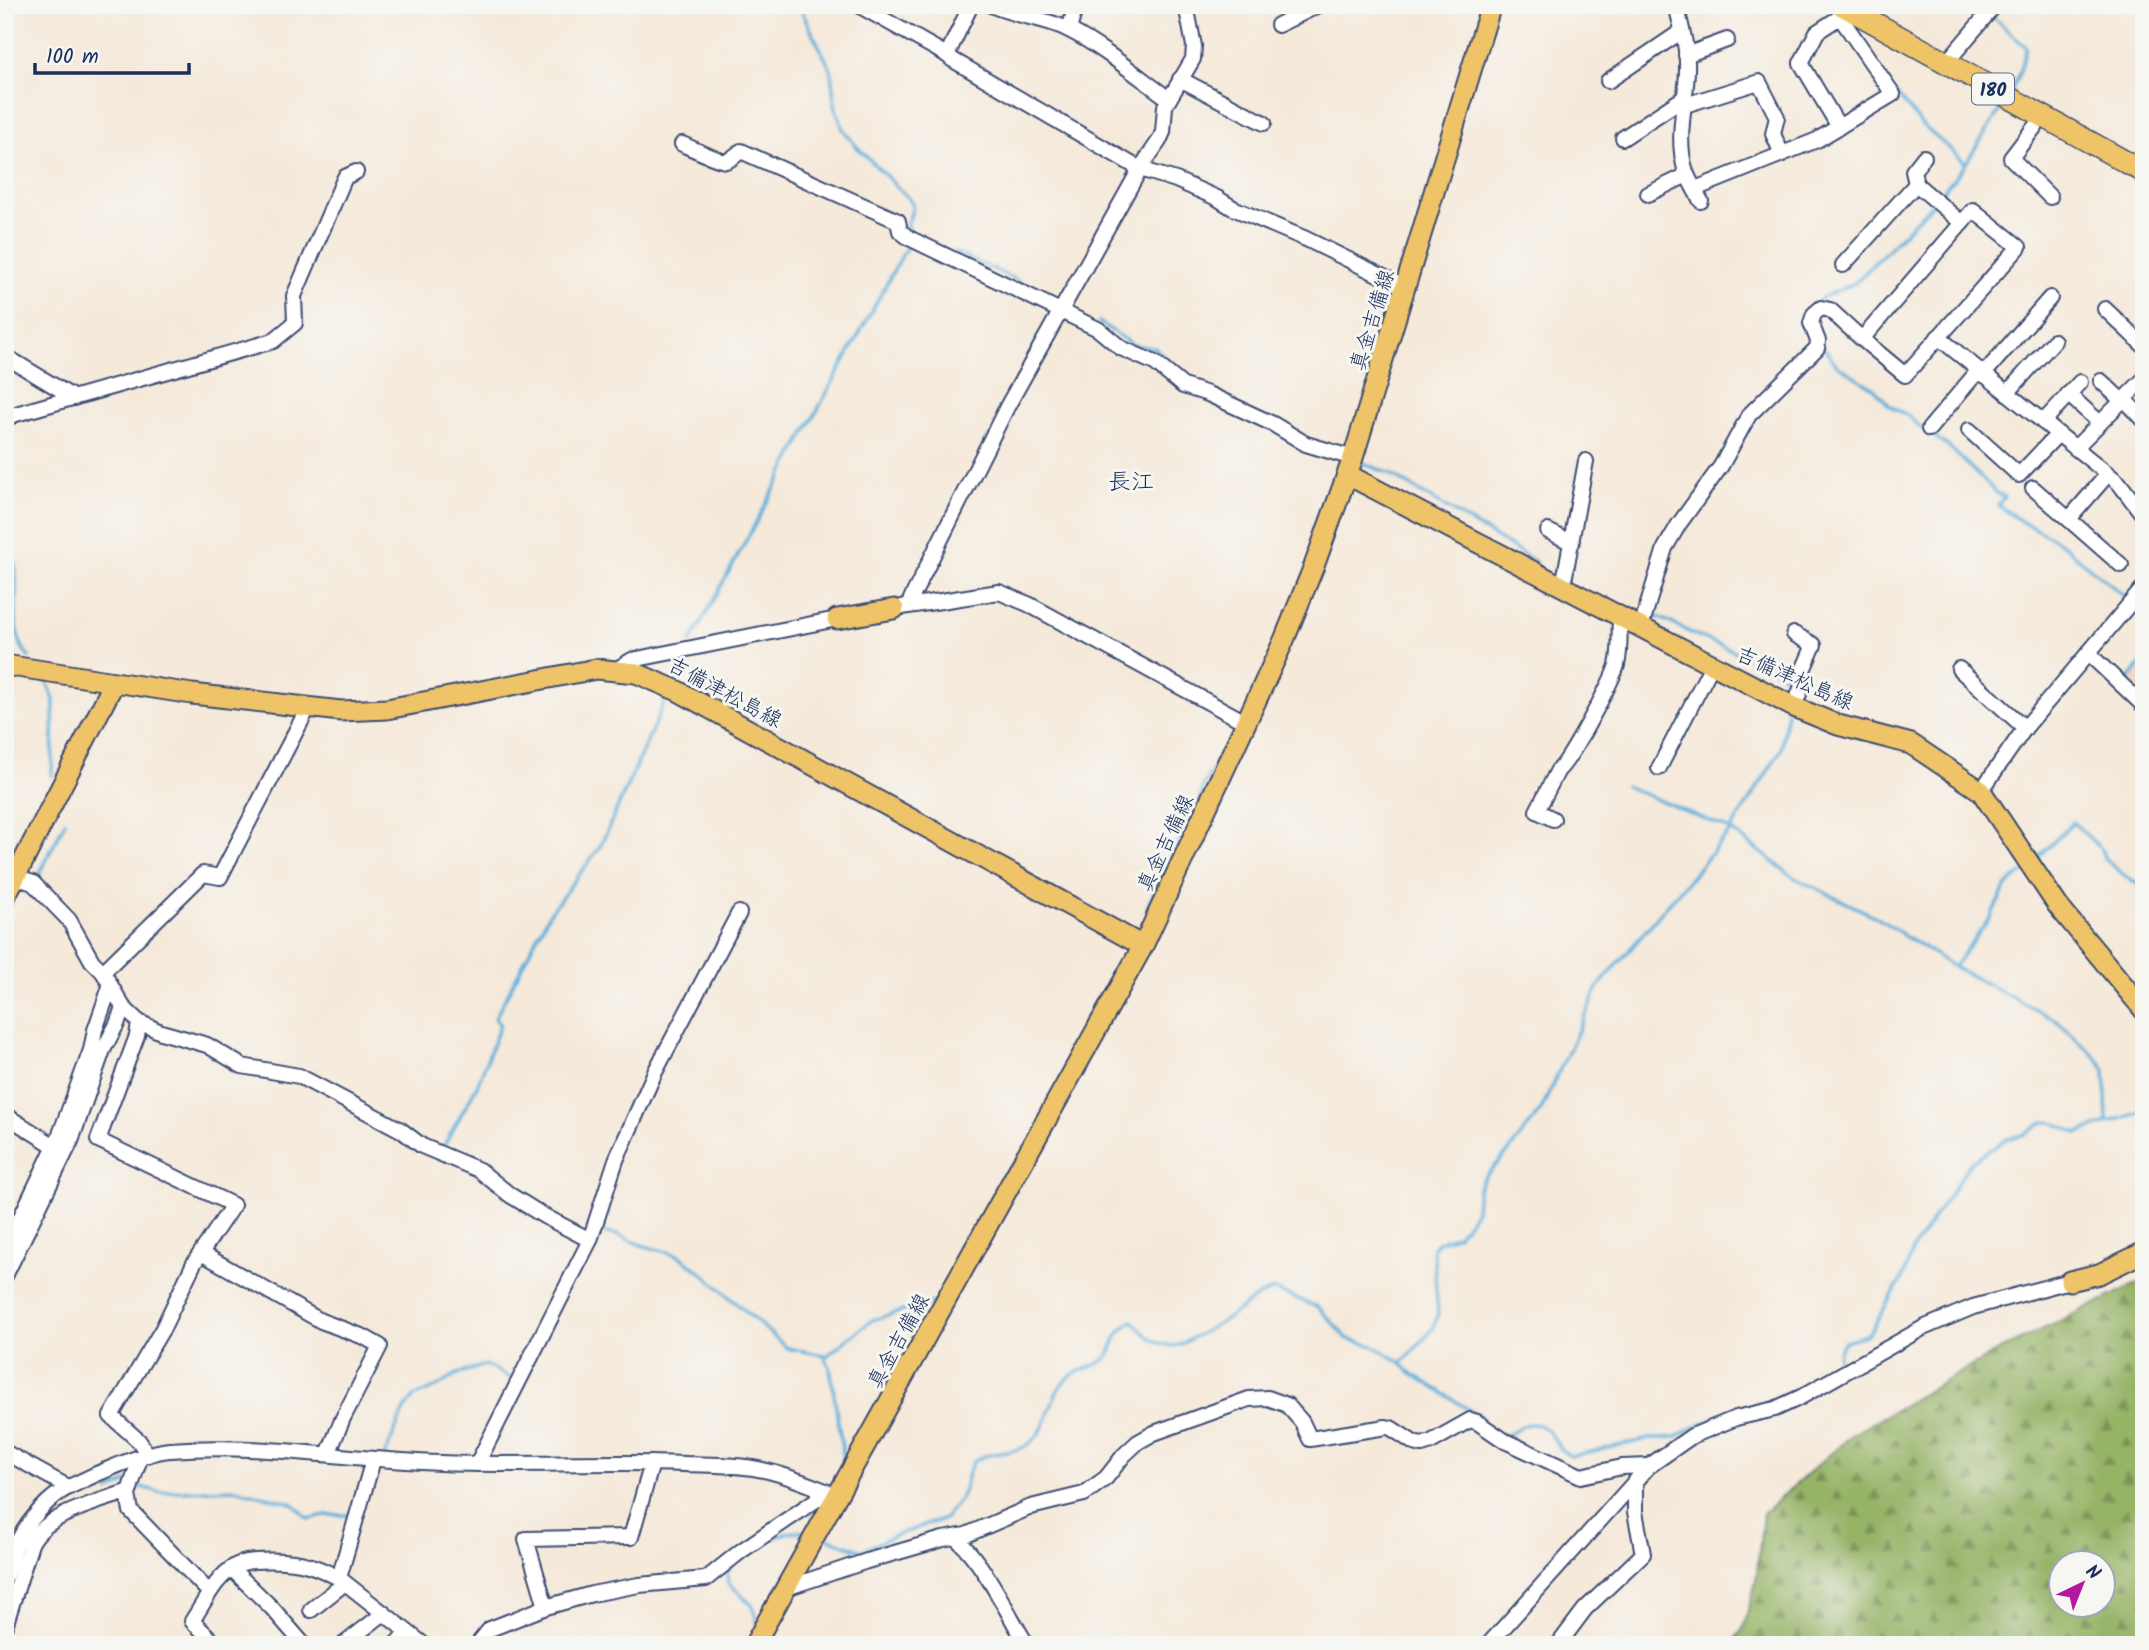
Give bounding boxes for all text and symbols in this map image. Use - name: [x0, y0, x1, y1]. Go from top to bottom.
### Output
- scale bar: [35, 32, 189, 76]
- text: 100 m: [46, 41, 99, 74]
- road number: 180: [1972, 74, 2014, 104]
- street label: 真金吉備線: [1342, 265, 1405, 375]
- district label: 長江: [1108, 465, 1154, 501]
- street label: 吉備津松島線: [1730, 639, 1859, 720]
- street label: 吉備津松島線: [661, 649, 788, 737]
- street label: 真金吉備線: [1129, 789, 1204, 898]
- street label: 真金吉備線: [859, 1288, 939, 1396]
- north arrow: [2048, 1548, 2118, 1618]
- text: N: [2078, 1558, 2107, 1588]

